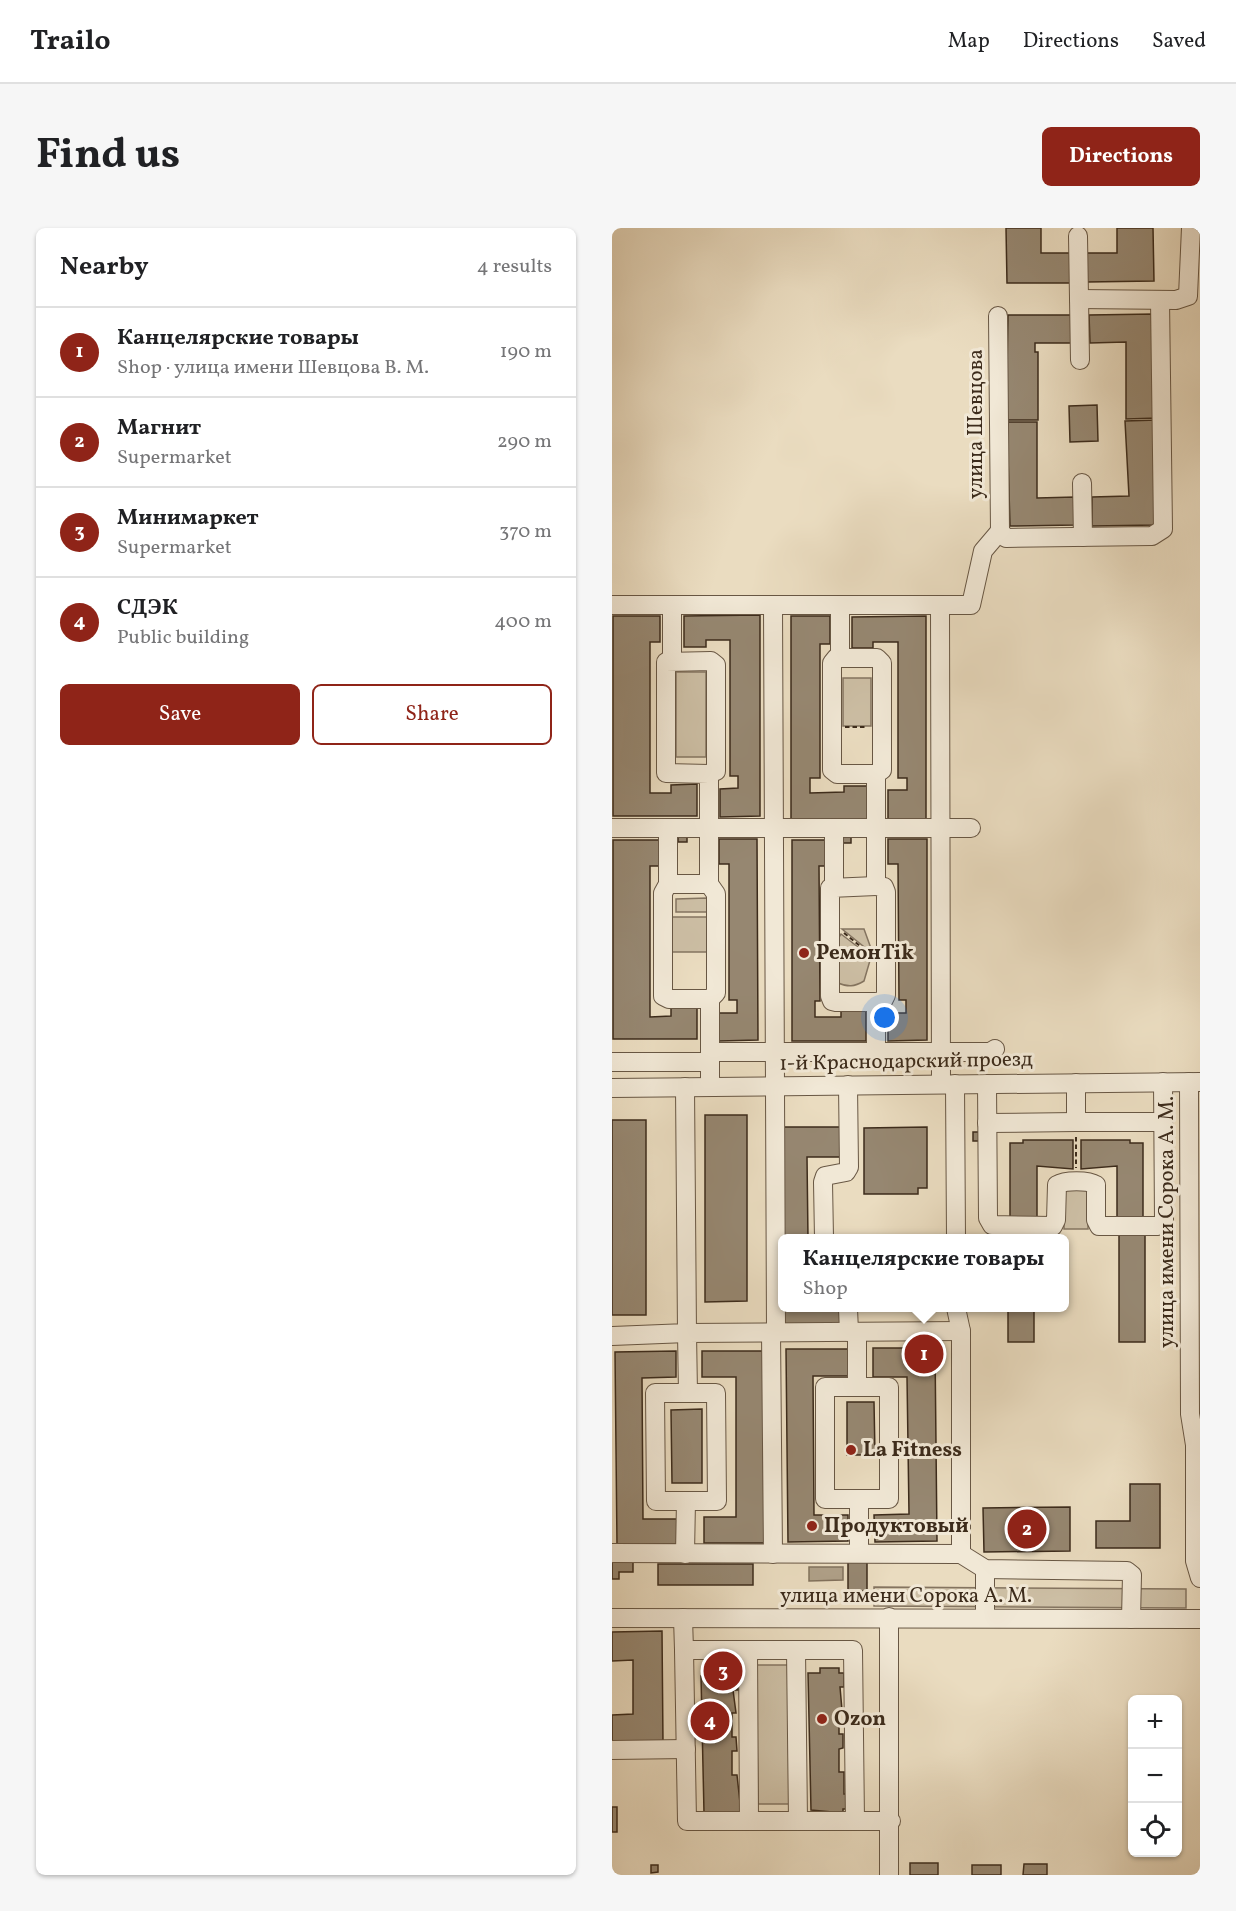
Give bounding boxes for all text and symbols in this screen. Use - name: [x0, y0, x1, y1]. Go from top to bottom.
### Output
- text: Trailo: [30, 22, 111, 61]
- text: Map: [948, 27, 990, 56]
- text: Directions: [1023, 27, 1119, 56]
- text: Saved: [1152, 27, 1206, 56]
- text: Find us: [36, 127, 180, 186]
- button: Directions: [1042, 127, 1200, 186]
- text: Nearby: [60, 249, 149, 285]
- text: 4 results: [477, 253, 552, 281]
- text: Канцелярские товары: [117, 323, 359, 354]
- text: 1: [75, 338, 84, 366]
- text: 190 m: [500, 338, 552, 366]
- street label: улица Шевцова: [962, 349, 991, 499]
- text: Shop · улица имени Шевцова В. М.: [117, 354, 429, 382]
- text: Магнит: [117, 413, 201, 444]
- text: 2: [74, 428, 85, 456]
- text: 290 m: [497, 428, 552, 456]
- text: Supermarket: [117, 444, 232, 472]
- text: Минимаркет: [117, 503, 259, 534]
- text: 3: [74, 518, 85, 546]
- text: 370 m: [499, 518, 552, 546]
- text: Supermarket: [117, 534, 232, 562]
- text: СДЭК: [117, 593, 178, 624]
- text: 4: [73, 608, 86, 636]
- text: 400 m: [494, 608, 552, 636]
- text: Public building: [117, 624, 249, 652]
- button: Save: [60, 684, 300, 745]
- button: Share: [312, 684, 552, 745]
- place label: РемонTik: [816, 939, 914, 968]
- marker: РемонTik: [797, 946, 811, 960]
- your location: [870, 1003, 899, 1032]
- street label: 1-й Краснодарский проезд: [779, 1045, 1033, 1079]
- street label: улица имени Сорока А. М.: [1153, 1096, 1182, 1348]
- popup: [778, 1234, 1069, 1312]
- text: Канцелярские товары: [803, 1244, 1044, 1275]
- text: Shop: [803, 1275, 848, 1303]
- pin: 1: [904, 1332, 944, 1376]
- place label: La Fitness: [863, 1436, 962, 1465]
- marker: La Fitness: [844, 1443, 858, 1457]
- pin: 2: [1008, 1506, 1046, 1552]
- place label: Продуктовый: [824, 1512, 969, 1541]
- marker: Продуктовый: [805, 1519, 819, 1533]
- street label: улица имени Сорока А. М.: [780, 1582, 1032, 1611]
- pin: 3: [704, 1648, 742, 1694]
- map controls: [1128, 1695, 1182, 1857]
- button: +: [1128, 1695, 1182, 1749]
- pin: 4: [690, 1698, 730, 1744]
- place label: Ozon: [834, 1705, 886, 1734]
- marker: Ozon: [815, 1712, 829, 1726]
- button: −: [1128, 1749, 1182, 1803]
- button: locate: [1128, 1803, 1182, 1857]

